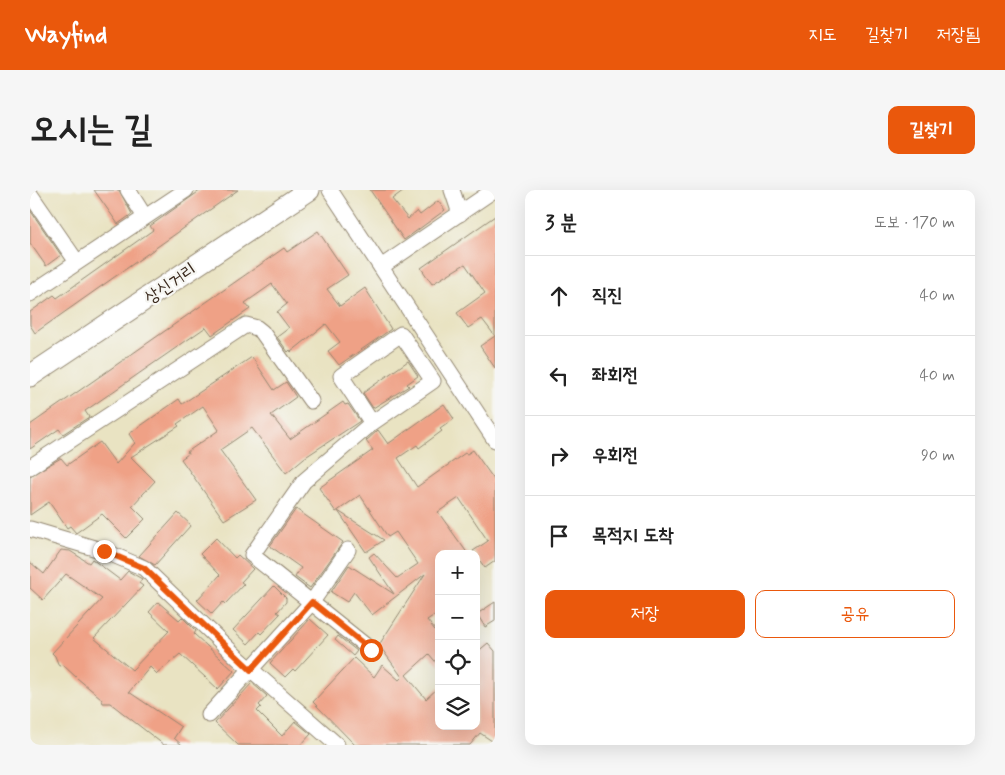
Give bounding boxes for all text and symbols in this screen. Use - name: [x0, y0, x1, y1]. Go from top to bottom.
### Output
- text: Wayfind: [25, 20, 107, 51]
- text: 지도: [808, 23, 837, 47]
- text: 길찾기: [865, 23, 909, 47]
- text: 저장됨: [937, 23, 980, 47]
- button: 길찾기: [888, 106, 975, 154]
- text: 오시는 길: [30, 107, 152, 153]
- text: 3 분: [545, 209, 577, 237]
- text: 도보 · 170 m: [874, 212, 955, 233]
- street label: 상신거리: [140, 258, 201, 310]
- icon: ahead: [545, 282, 573, 310]
- text: 직진: [592, 283, 623, 308]
- text: 40 m: [919, 285, 955, 306]
- icon: left: [545, 362, 573, 390]
- text: 좌회전: [592, 363, 638, 388]
- text: 40 m: [919, 365, 955, 386]
- icon: right: [545, 442, 573, 470]
- text: 우회전: [592, 443, 638, 468]
- text: 90 m: [921, 445, 955, 466]
- icon: arrive: [545, 522, 573, 550]
- text: 목적지 도착: [592, 523, 674, 548]
- route end: [93, 540, 116, 563]
- map controls: [435, 550, 480, 730]
- button: +: [435, 550, 480, 595]
- button: 저장: [545, 590, 745, 638]
- button: 공유: [755, 590, 955, 638]
- button: −: [435, 595, 480, 640]
- route start: [360, 639, 383, 662]
- button: locate: [435, 640, 480, 685]
- button: layers: [435, 685, 480, 730]

